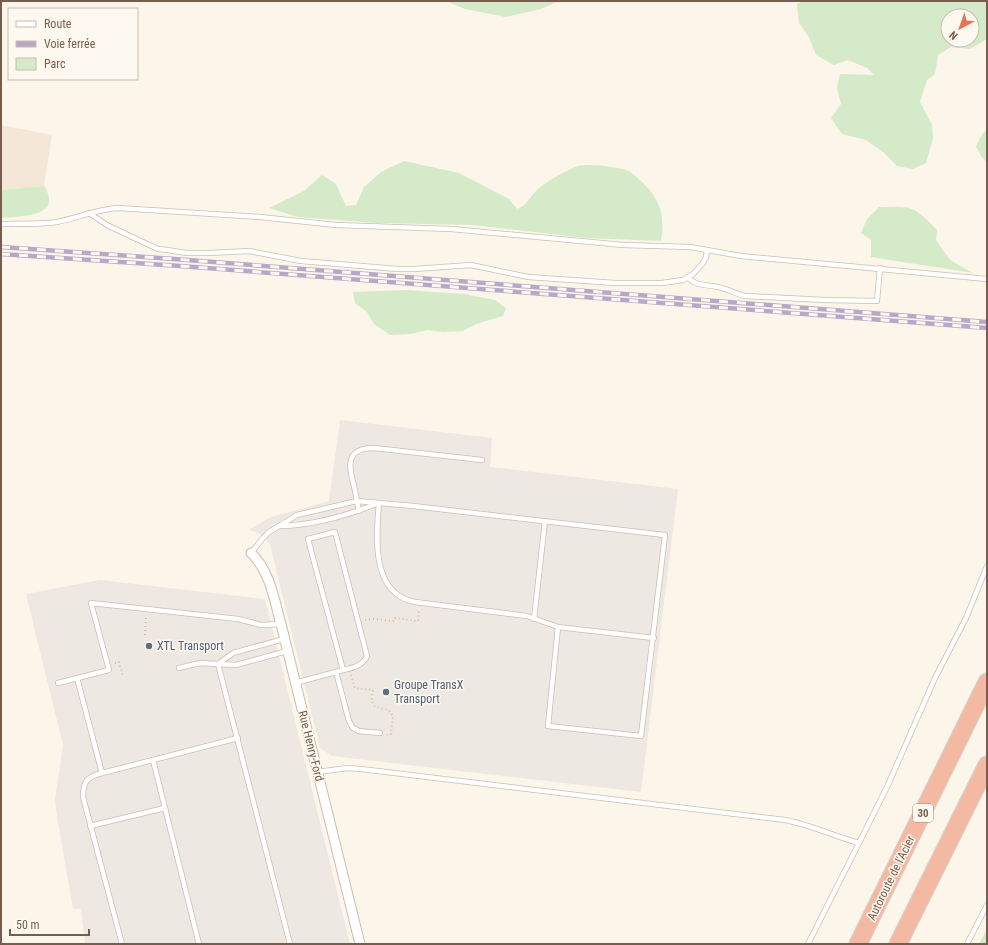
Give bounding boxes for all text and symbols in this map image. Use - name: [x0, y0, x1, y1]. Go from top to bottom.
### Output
- legend: [8, 8, 138, 80]
- north arrow: [940, 8, 980, 48]
- text: Route: [44, 17, 72, 31]
- text: N: [947, 28, 961, 42]
- text: Voie ferrée: [44, 37, 96, 51]
- text: Parc: [44, 57, 66, 71]
- place label: XTL Transport: [157, 639, 224, 653]
- marker: XTL Transport: [144, 641, 154, 651]
- place label: Groupe TransX Transport: [394, 678, 464, 706]
- marker: Groupe TransX Transport: [381, 687, 391, 697]
- street label: Rue Henry-Ford: [295, 709, 327, 783]
- road number: 30: [913, 804, 933, 822]
- street label: Autoroute de l'Acier: [864, 833, 918, 923]
- scale bar: [10, 911, 89, 937]
- text: 50 m: [16, 918, 40, 932]

